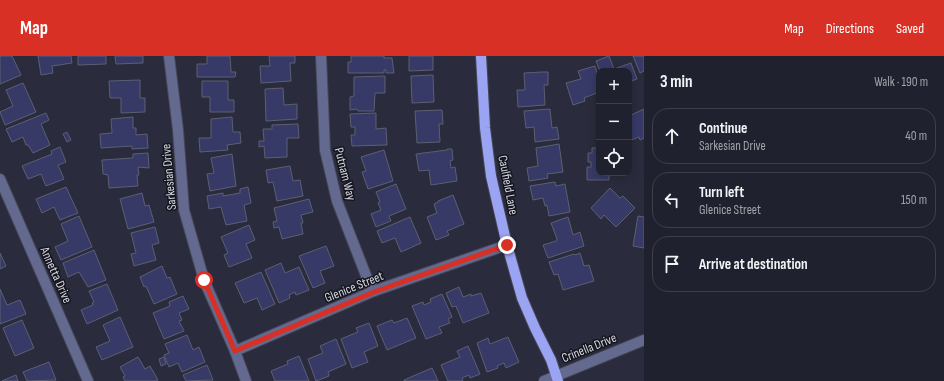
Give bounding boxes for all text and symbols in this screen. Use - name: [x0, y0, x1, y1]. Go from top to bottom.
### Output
- text: Map: [20, 17, 48, 40]
- text: Map: [784, 20, 804, 37]
- text: Directions: [826, 20, 874, 37]
- text: Saved: [896, 20, 924, 37]
- map controls: [596, 68, 632, 176]
- button: +: [596, 68, 632, 104]
- text: 3 min: [660, 72, 693, 92]
- text: Walk · 190 m: [874, 74, 928, 90]
- button: −: [596, 104, 632, 140]
- text: Continue: [699, 119, 748, 138]
- icon: ahead: [661, 125, 683, 147]
- text: 40 m: [905, 128, 927, 144]
- text: Sarkesian Drive: [699, 138, 766, 154]
- button: locate: [596, 140, 632, 176]
- street label: Sarkesian Drive: [158, 143, 180, 211]
- street label: Putnam Way: [331, 146, 359, 202]
- street label: Caulfield Lane: [494, 154, 522, 216]
- text: Turn left: [699, 183, 744, 202]
- icon: left: [661, 189, 683, 211]
- text: 150 m: [901, 192, 927, 208]
- text: Glenice Street: [699, 202, 761, 218]
- route end: [498, 236, 516, 254]
- street label: Annetta Drive: [36, 244, 75, 306]
- icon: arrive: [661, 253, 683, 275]
- text: Arrive at destination: [699, 255, 808, 274]
- street label: Glenice Street: [322, 268, 386, 306]
- route start: [195, 271, 213, 289]
- street label: Crinella Drive: [559, 330, 619, 366]

